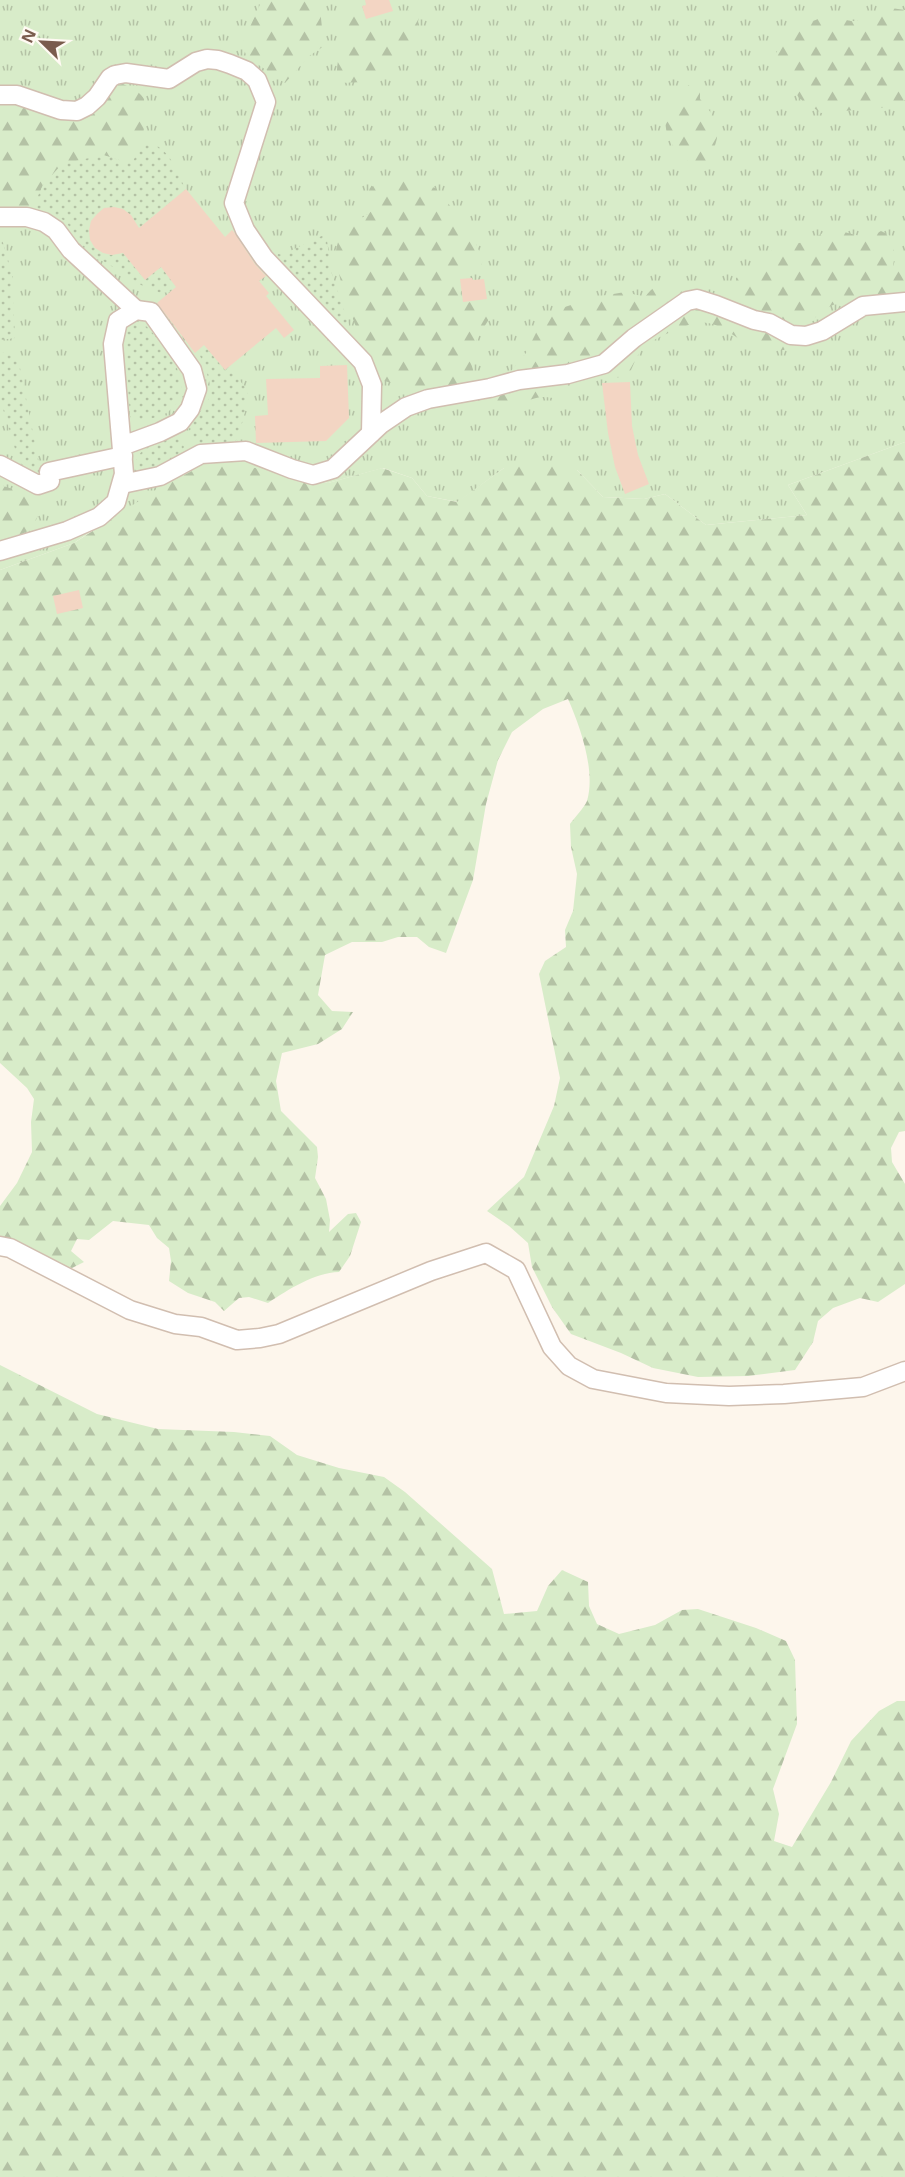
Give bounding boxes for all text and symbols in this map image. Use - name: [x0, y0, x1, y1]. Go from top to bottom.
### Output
- north arrow: [12, 12, 72, 72]
- text: N: [16, 25, 41, 46]

